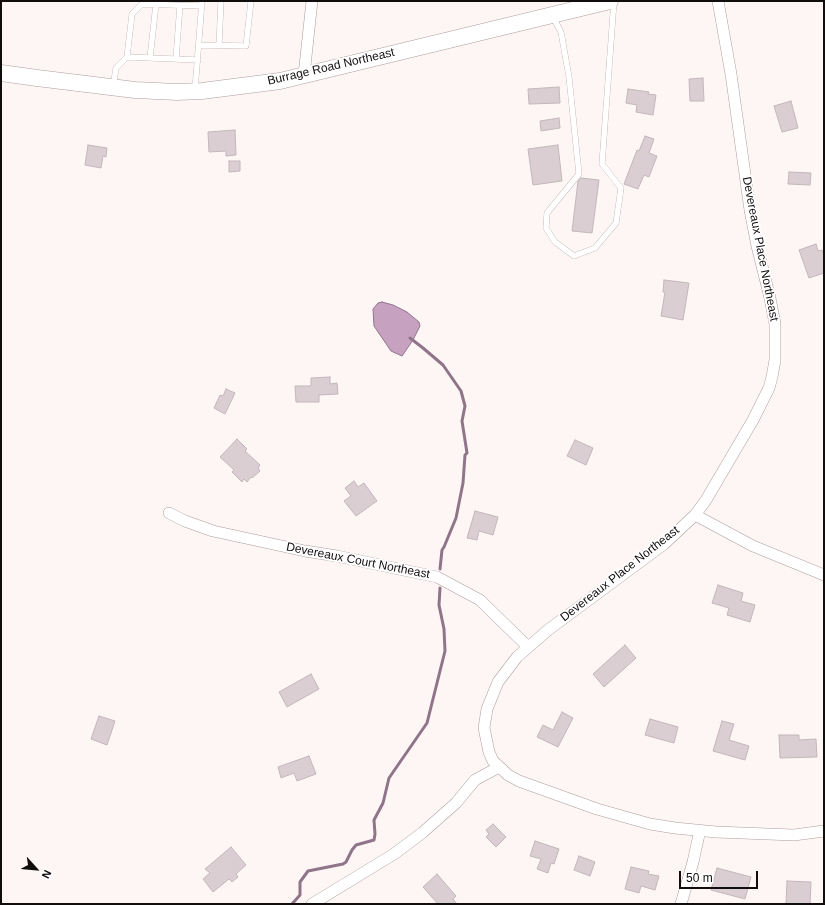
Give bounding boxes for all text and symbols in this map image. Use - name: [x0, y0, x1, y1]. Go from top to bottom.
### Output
- street label: Burrage Road Northeast: [266, 45, 396, 89]
- street label: Devereaux Place Northeast: [739, 176, 781, 322]
- street label: Devereaux Place Northeast: [558, 523, 682, 625]
- street label: Devereaux Court Northeast: [285, 540, 431, 582]
- north arrow: [16, 849, 56, 889]
- scale bar: [681, 863, 760, 889]
- text: N: [40, 868, 54, 881]
- text: 50 m: [686, 871, 713, 885]

